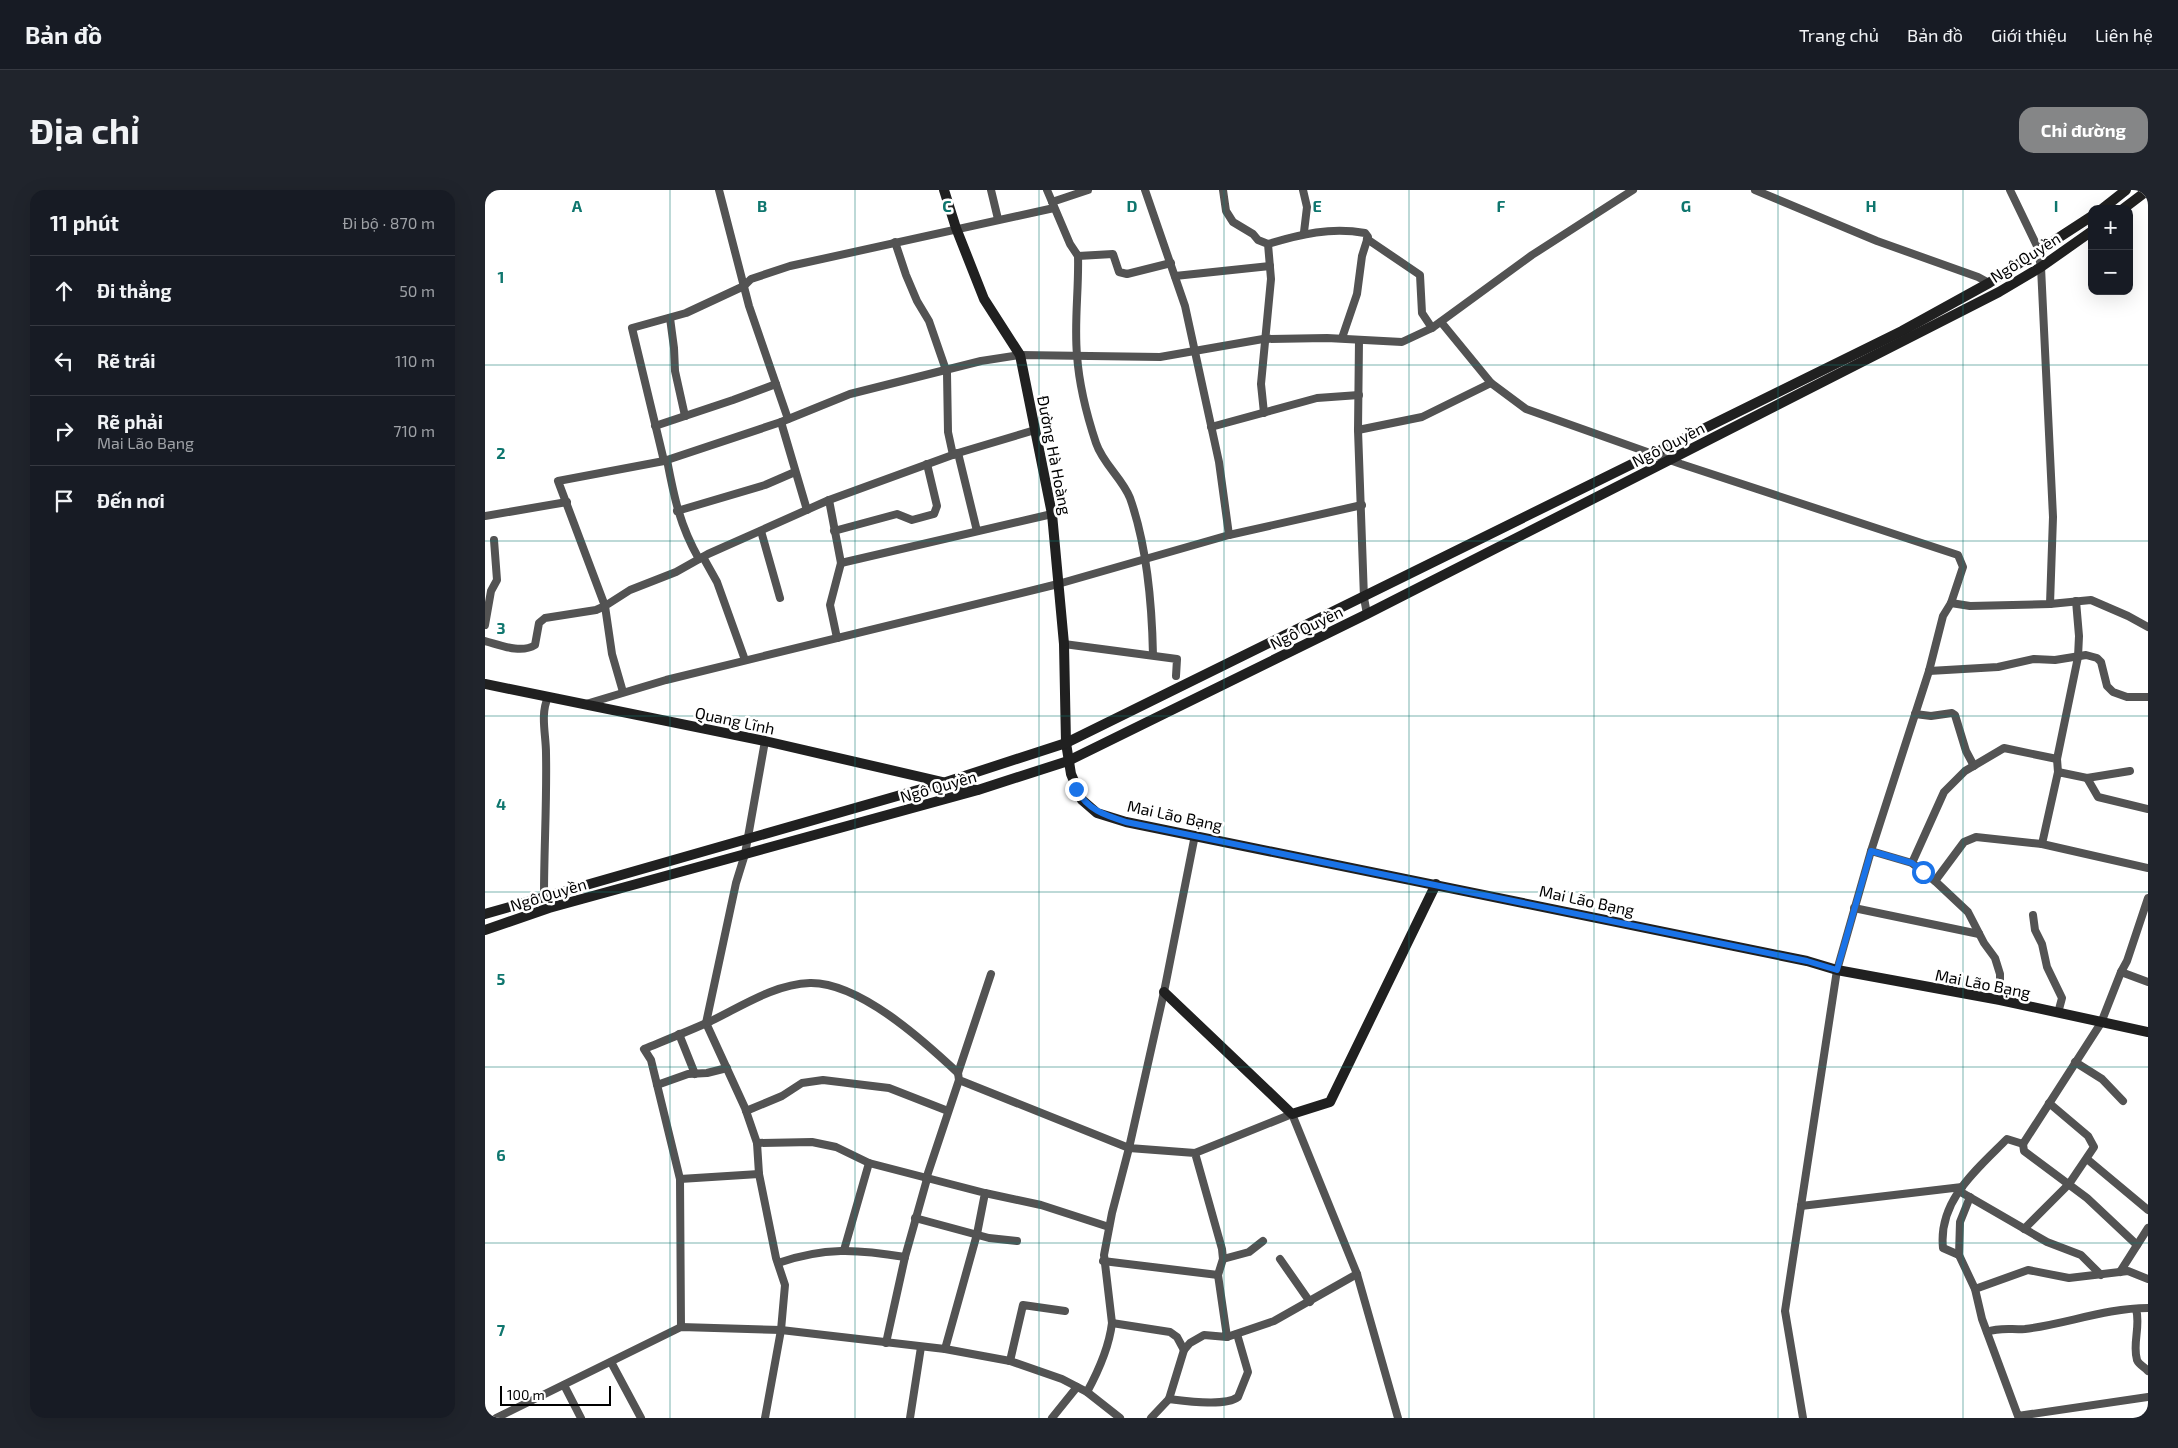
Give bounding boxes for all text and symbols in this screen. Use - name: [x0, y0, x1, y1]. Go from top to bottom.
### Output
- text: Bản đồ: [25, 20, 102, 49]
- text: Trang chủ: [1799, 24, 1879, 46]
- text: Bản đồ: [1907, 24, 1963, 46]
- text: Giới thiệu: [1991, 24, 2067, 46]
- text: Liên hệ: [2095, 24, 2153, 46]
- button: Chỉ đường: [2019, 107, 2148, 153]
- text: Địa chỉ: [30, 109, 140, 151]
- text: A: [572, 196, 583, 215]
- text: B: [757, 196, 767, 215]
- text: C: [942, 196, 952, 215]
- text: D: [1127, 196, 1138, 215]
- text: E: [1312, 196, 1322, 215]
- text: F: [1497, 196, 1506, 215]
- text: G: [1681, 196, 1691, 215]
- text: H: [1865, 196, 1877, 215]
- text: I: [2054, 196, 2058, 215]
- map controls: [2088, 205, 2133, 295]
- button: +: [2088, 205, 2133, 250]
- text: 11 phút: [50, 210, 119, 235]
- text: Đi bộ · 870 m: [343, 213, 435, 232]
- street label: Ngô Quyền: [1987, 228, 2064, 287]
- button: −: [2088, 250, 2133, 295]
- text: 1: [498, 267, 504, 286]
- icon: ahead: [50, 277, 78, 305]
- text: Đi thẳng: [97, 279, 172, 302]
- text: 50 m: [399, 281, 435, 300]
- icon: left: [50, 347, 78, 375]
- text: Rẽ trái: [97, 349, 156, 372]
- text: 110 m: [395, 351, 435, 370]
- street label: Đường Hà Hoàng: [1034, 394, 1076, 516]
- text: Rẽ phải: [97, 410, 163, 433]
- icon: right: [50, 417, 78, 445]
- street label: Ngô Quyền: [1629, 418, 1708, 471]
- text: 710 m: [393, 421, 435, 440]
- text: Mai Lão Bạng: [97, 433, 194, 452]
- text: 2: [496, 443, 506, 462]
- icon: arrive: [50, 487, 78, 515]
- text: Đến nơi: [97, 489, 165, 512]
- street label: Ngô Quyền: [1266, 601, 1346, 654]
- text: 3: [496, 618, 506, 637]
- street label: Quang Lĩnh: [693, 702, 777, 739]
- street label: Ngô Quyền: [897, 766, 979, 807]
- route end: [1065, 778, 1088, 801]
- text: 4: [496, 794, 506, 813]
- street label: Mai Lão Bạng: [1126, 796, 1224, 834]
- route start: [1912, 861, 1935, 884]
- street label: Ngô Quyền: [508, 873, 589, 916]
- street label: Mai Lão Bạng: [1538, 881, 1636, 919]
- street label: Mai Lão Bạng: [1934, 964, 2032, 1002]
- text: 5: [497, 969, 506, 988]
- text: 6: [496, 1145, 506, 1164]
- text: 7: [497, 1320, 506, 1339]
- scale bar: [500, 1383, 611, 1406]
- text: 100 m: [507, 1386, 545, 1403]

